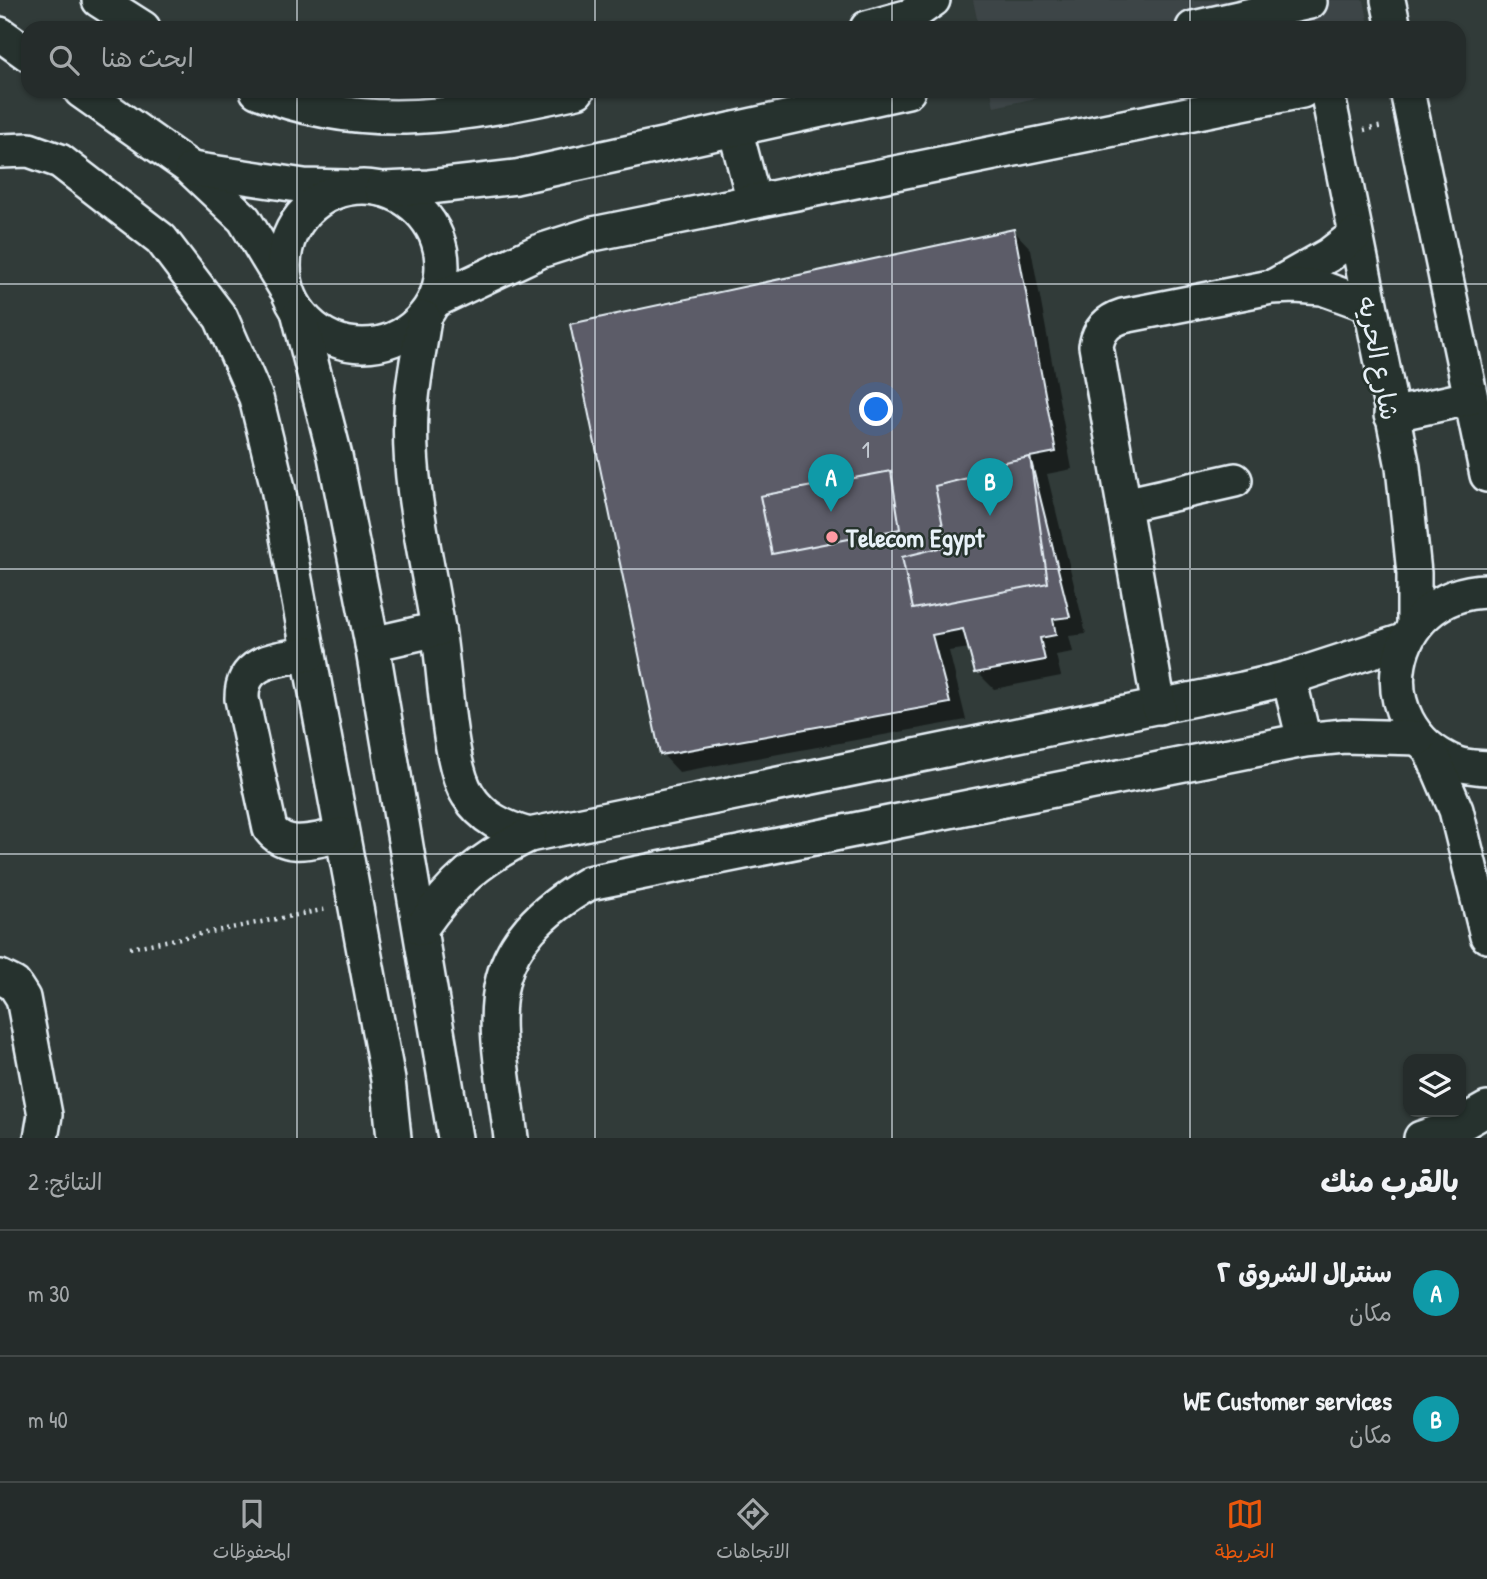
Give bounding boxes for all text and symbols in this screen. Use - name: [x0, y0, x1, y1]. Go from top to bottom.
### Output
- search box: [21, 21, 1466, 98]
- text: ابحث هنا: [101, 40, 194, 75]
- icon: search: [45, 41, 83, 79]
- street label: شارع الحريه: [1349, 293, 1408, 423]
- your location: [859, 392, 893, 426]
- house number: 1: [862, 434, 870, 465]
- pin: A: [808, 454, 854, 512]
- pin: B: [967, 458, 1013, 516]
- place label: Telecom Egypt: [845, 520, 985, 556]
- marker: Telecom Egypt: [824, 529, 840, 545]
- map controls: [1403, 1054, 1466, 1117]
- button: layers: [1403, 1054, 1466, 1117]
- text: بالقرب منك: [1321, 1161, 1459, 1201]
- text: النتائج: 2: [28, 1166, 102, 1197]
- text: سنترال الشروق ٢: [1217, 1255, 1392, 1290]
- text: 30 m: [28, 1278, 70, 1309]
- text: A: [1430, 1278, 1442, 1309]
- text: مكان: [1349, 1297, 1392, 1328]
- text: WE Customer services: [1183, 1383, 1392, 1418]
- text: 40 m: [28, 1404, 68, 1435]
- text: B: [1430, 1404, 1442, 1435]
- text: مكان: [1349, 1419, 1392, 1450]
- tab: المحفوظات: [213, 1495, 291, 1568]
- tab: الاتجاهات: [716, 1495, 790, 1568]
- tab: الخريطة: [1215, 1495, 1274, 1568]

